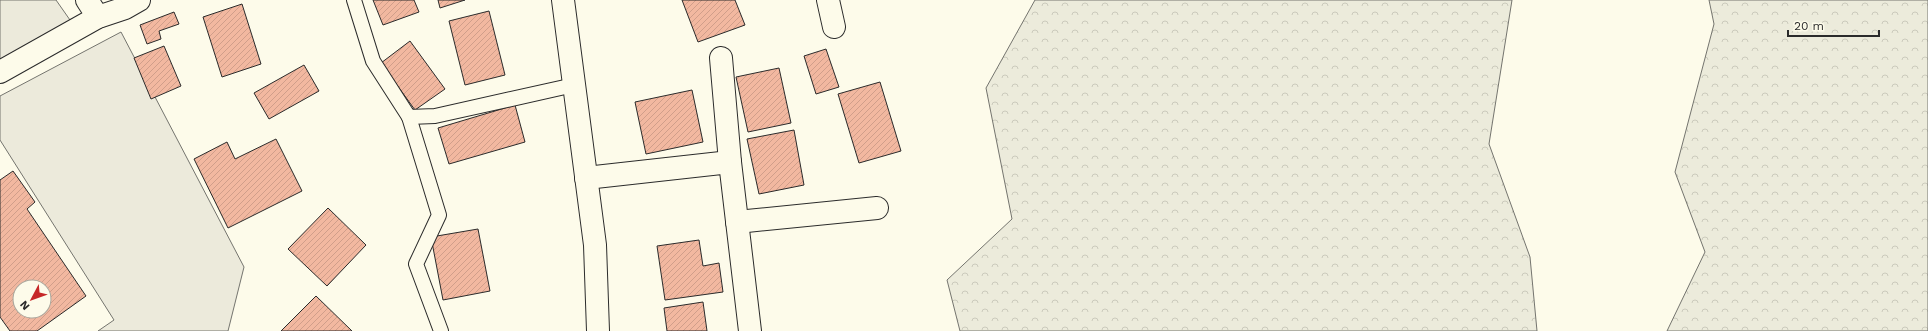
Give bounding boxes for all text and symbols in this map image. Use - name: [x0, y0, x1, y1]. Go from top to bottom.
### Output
- scale bar: [1788, 12, 1879, 38]
- text: 20 m: [1794, 19, 1824, 33]
- north arrow: [12, 279, 52, 319]
- text: N: [17, 298, 32, 313]

